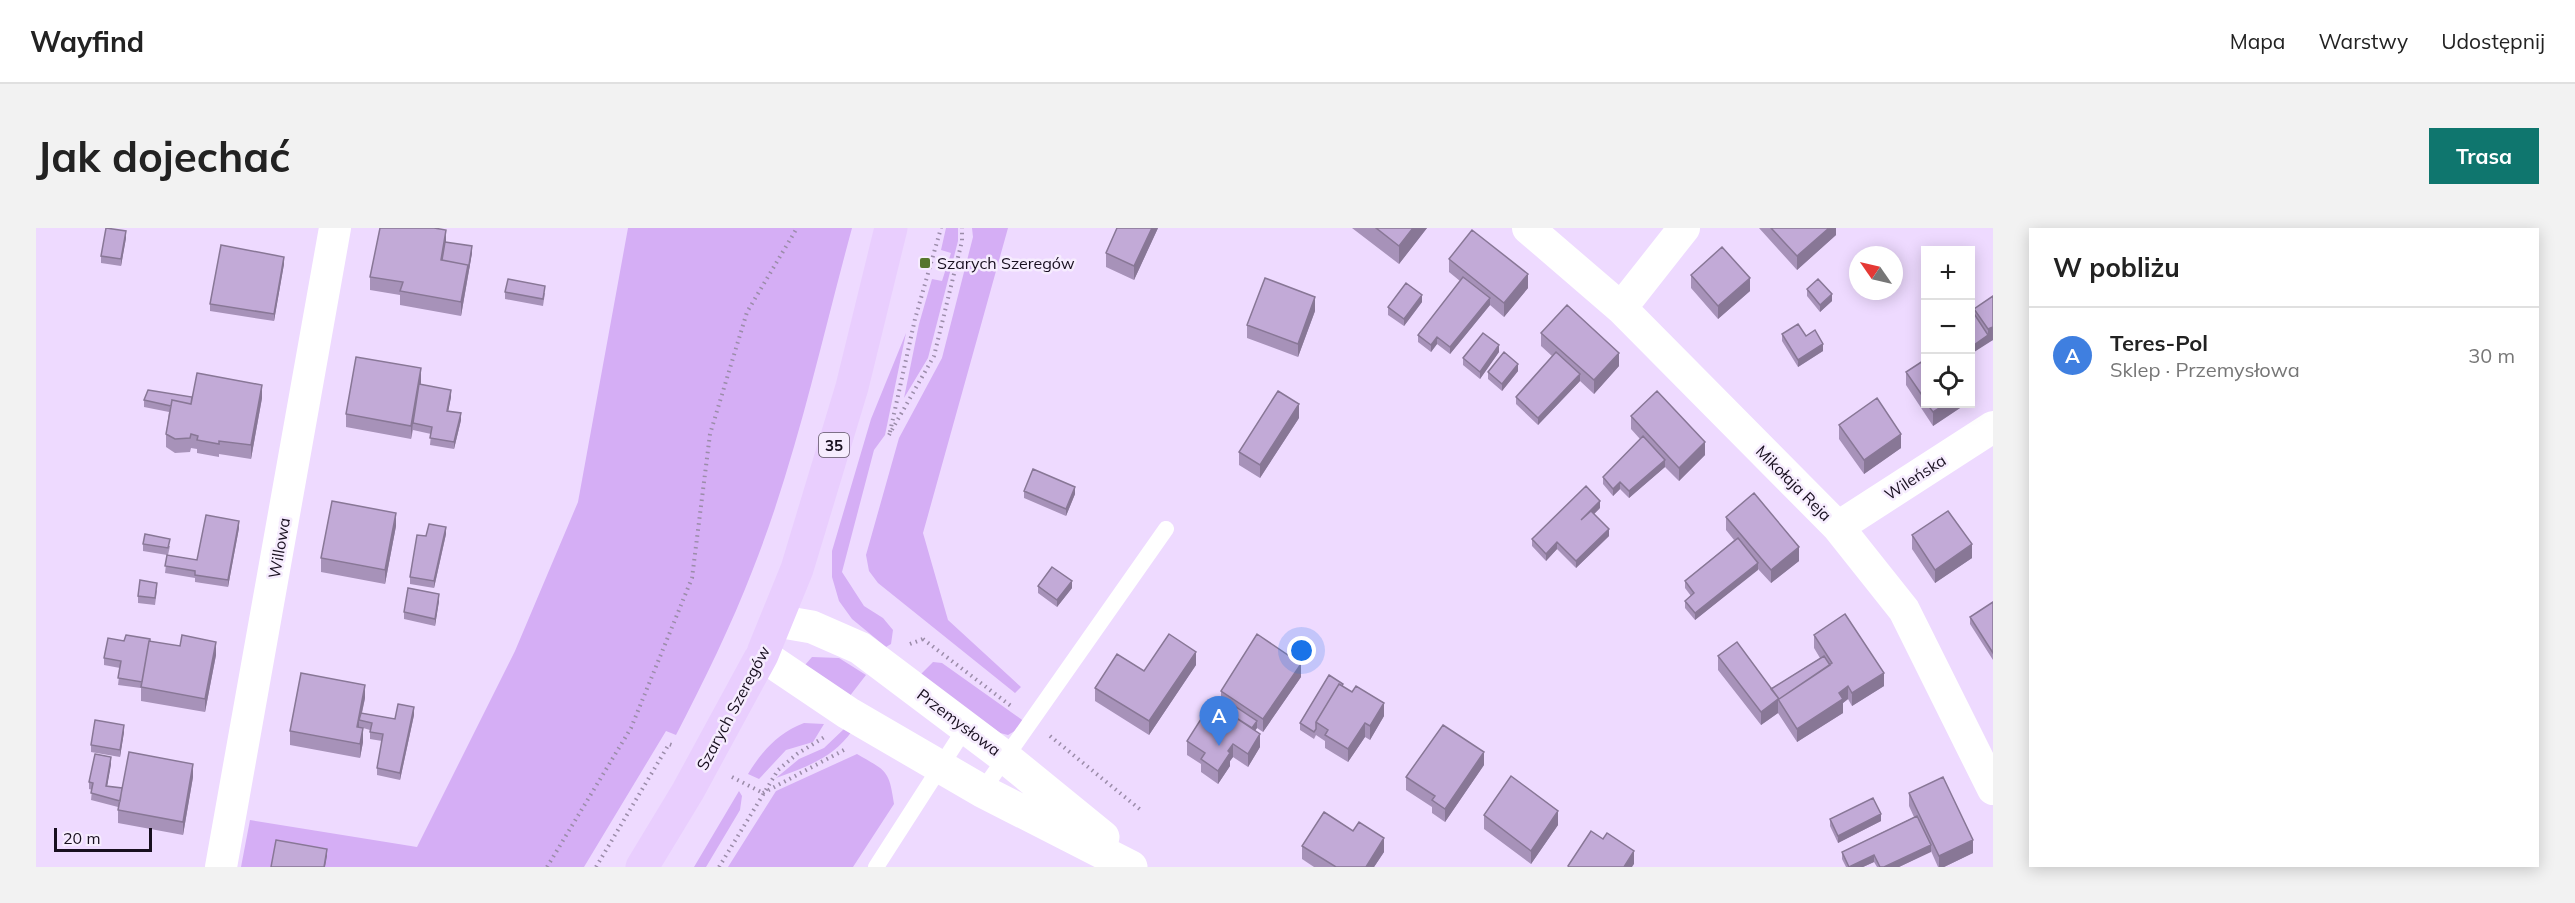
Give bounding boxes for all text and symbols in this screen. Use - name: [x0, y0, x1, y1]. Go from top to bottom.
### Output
- text: Wayfind: [30, 24, 144, 59]
- text: Mapa: [2230, 28, 2285, 54]
- text: Warstwy: [2318, 28, 2408, 54]
- text: Udostępnij: [2441, 28, 2545, 54]
- button: Trasa: [2429, 128, 2539, 184]
- text: Jak dojechać: [36, 130, 291, 183]
- north arrow: [1849, 246, 1903, 300]
- map controls: [1921, 246, 1975, 408]
- button: +: [1921, 246, 1975, 300]
- text: W pobliżu: [2053, 251, 2180, 284]
- place label: Szarych Szeregów: [937, 253, 1075, 273]
- marker: Szarych Szeregów: [918, 256, 932, 270]
- button: −: [1921, 300, 1975, 354]
- text: Teres-Pol: [2110, 329, 2208, 357]
- text: A: [2065, 343, 2080, 368]
- text: 30 m: [2468, 343, 2515, 368]
- button: locate: [1921, 354, 1975, 408]
- text: Sklep · Przemysłowa: [2110, 357, 2300, 382]
- road number: 35: [819, 433, 849, 457]
- street label: Mikołaja Reja: [1752, 441, 1836, 525]
- street label: Wileńska: [1881, 450, 1949, 504]
- street label: Willowa: [264, 516, 294, 580]
- your location: [1287, 636, 1316, 665]
- street label: Szarych Szeregów: [692, 642, 774, 773]
- street label: Przemysłowa: [913, 684, 1005, 760]
- pin: A: [1200, 696, 1238, 746]
- scale bar: [54, 825, 152, 852]
- text: 20 m: [63, 828, 100, 848]

